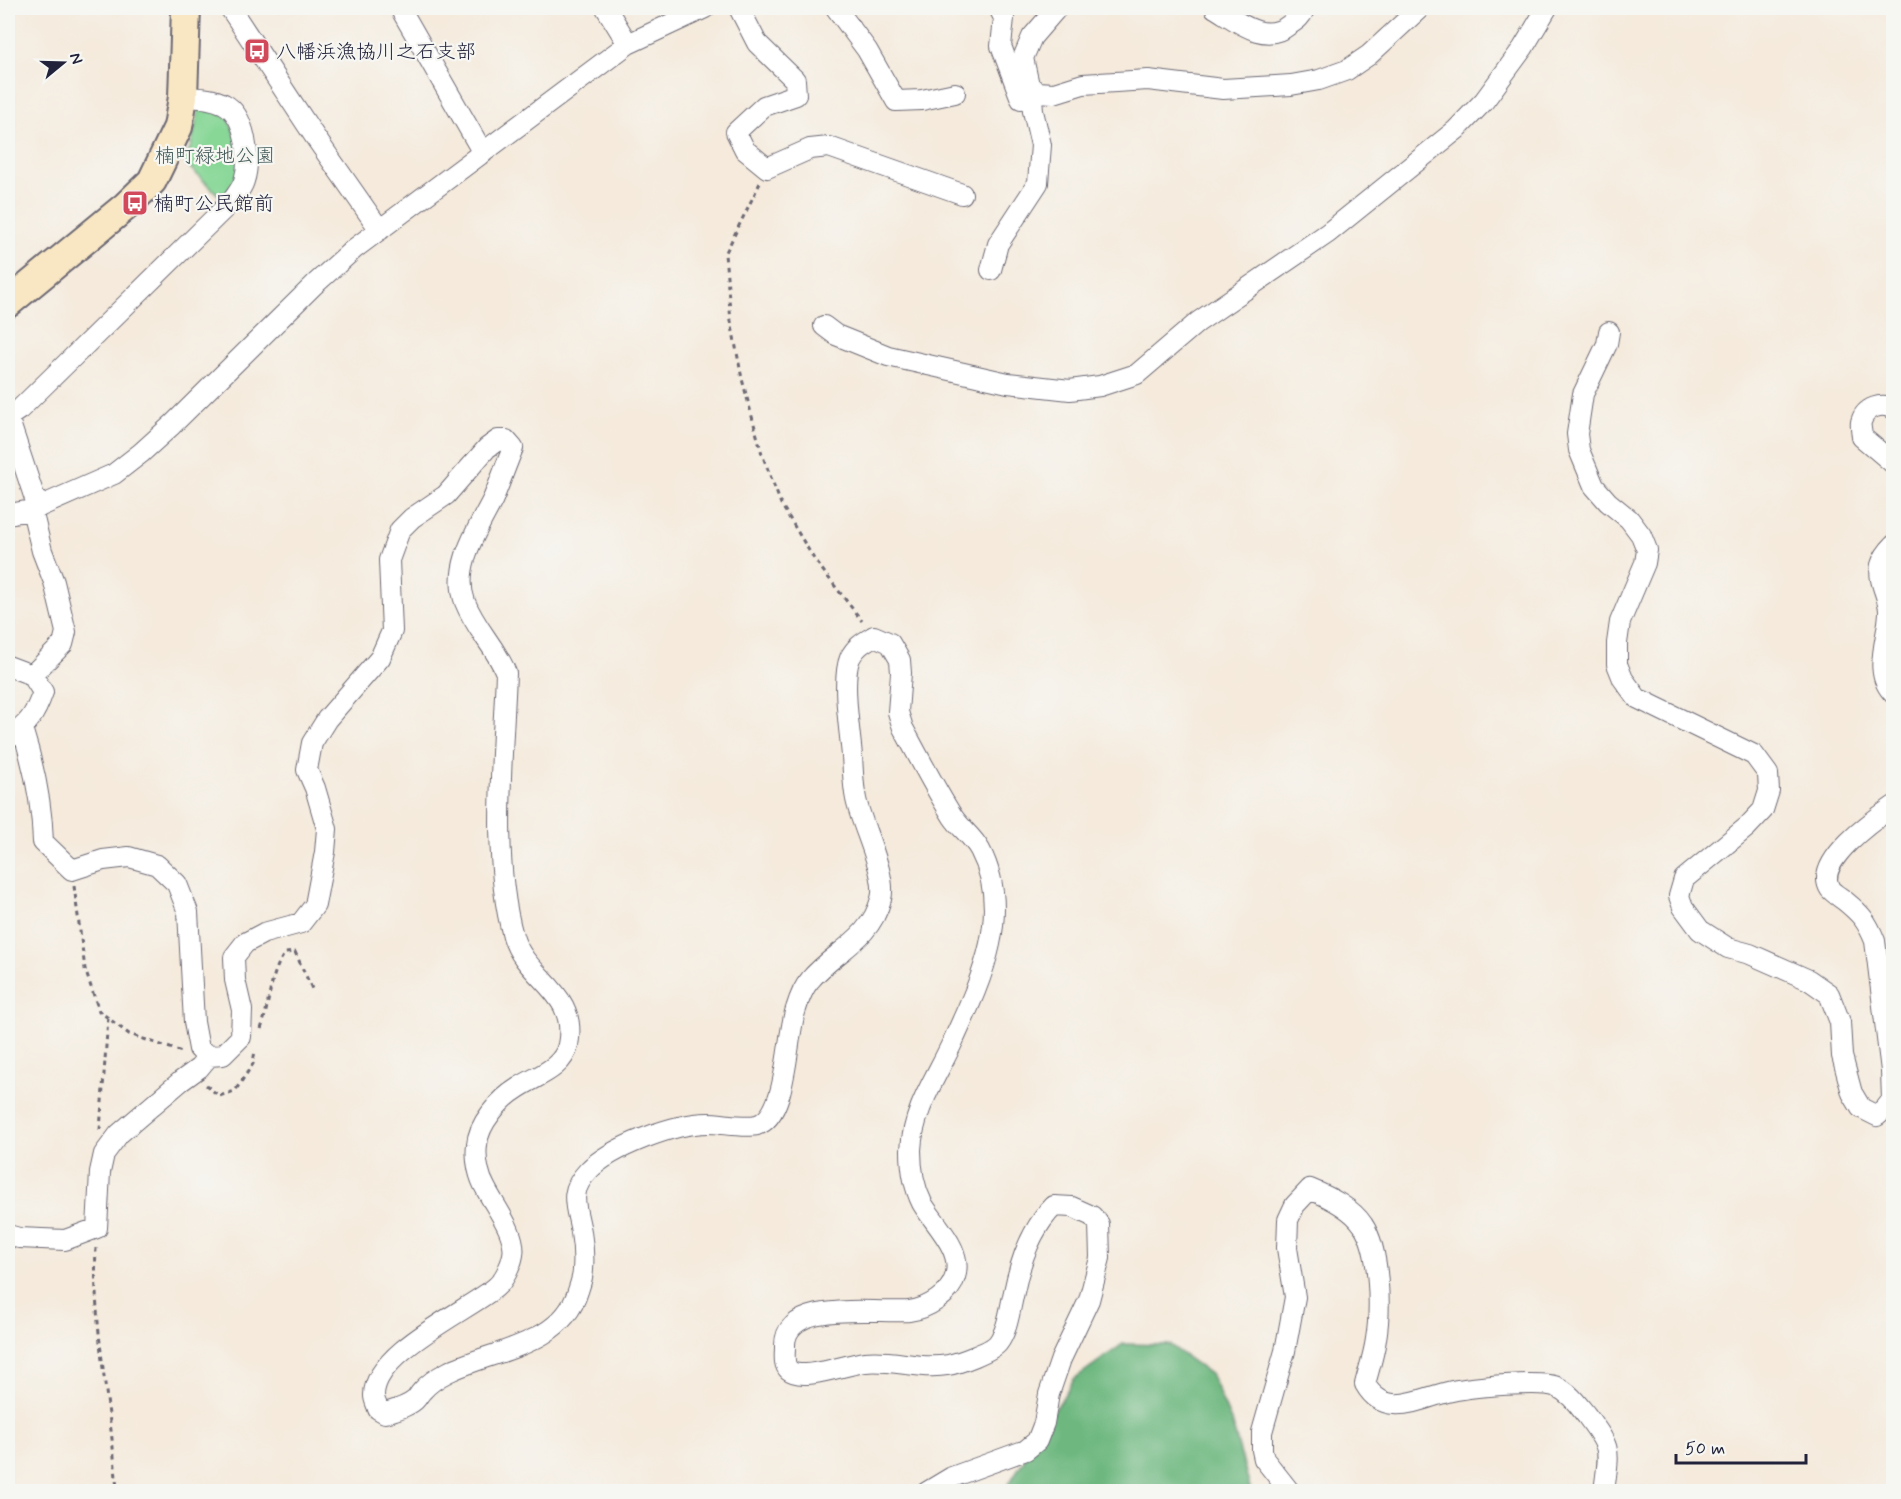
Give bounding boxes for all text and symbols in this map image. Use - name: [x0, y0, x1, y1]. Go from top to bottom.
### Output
- north arrow: [33, 33, 93, 93]
- bus stop icon: 八幡浜漁協川之石支部: [242, 36, 272, 66]
- place label: 八幡浜漁協川之石支部: [276, 39, 476, 66]
- text: N: [64, 50, 87, 67]
- park label: 楠町緑地公園: [155, 143, 275, 170]
- bus stop icon: 楠町公民館前: [120, 188, 150, 218]
- place label: 楠町公民館前: [154, 191, 274, 218]
- scale bar: [1676, 1427, 1806, 1465]
- text: 50 m: [1685, 1437, 1725, 1461]

